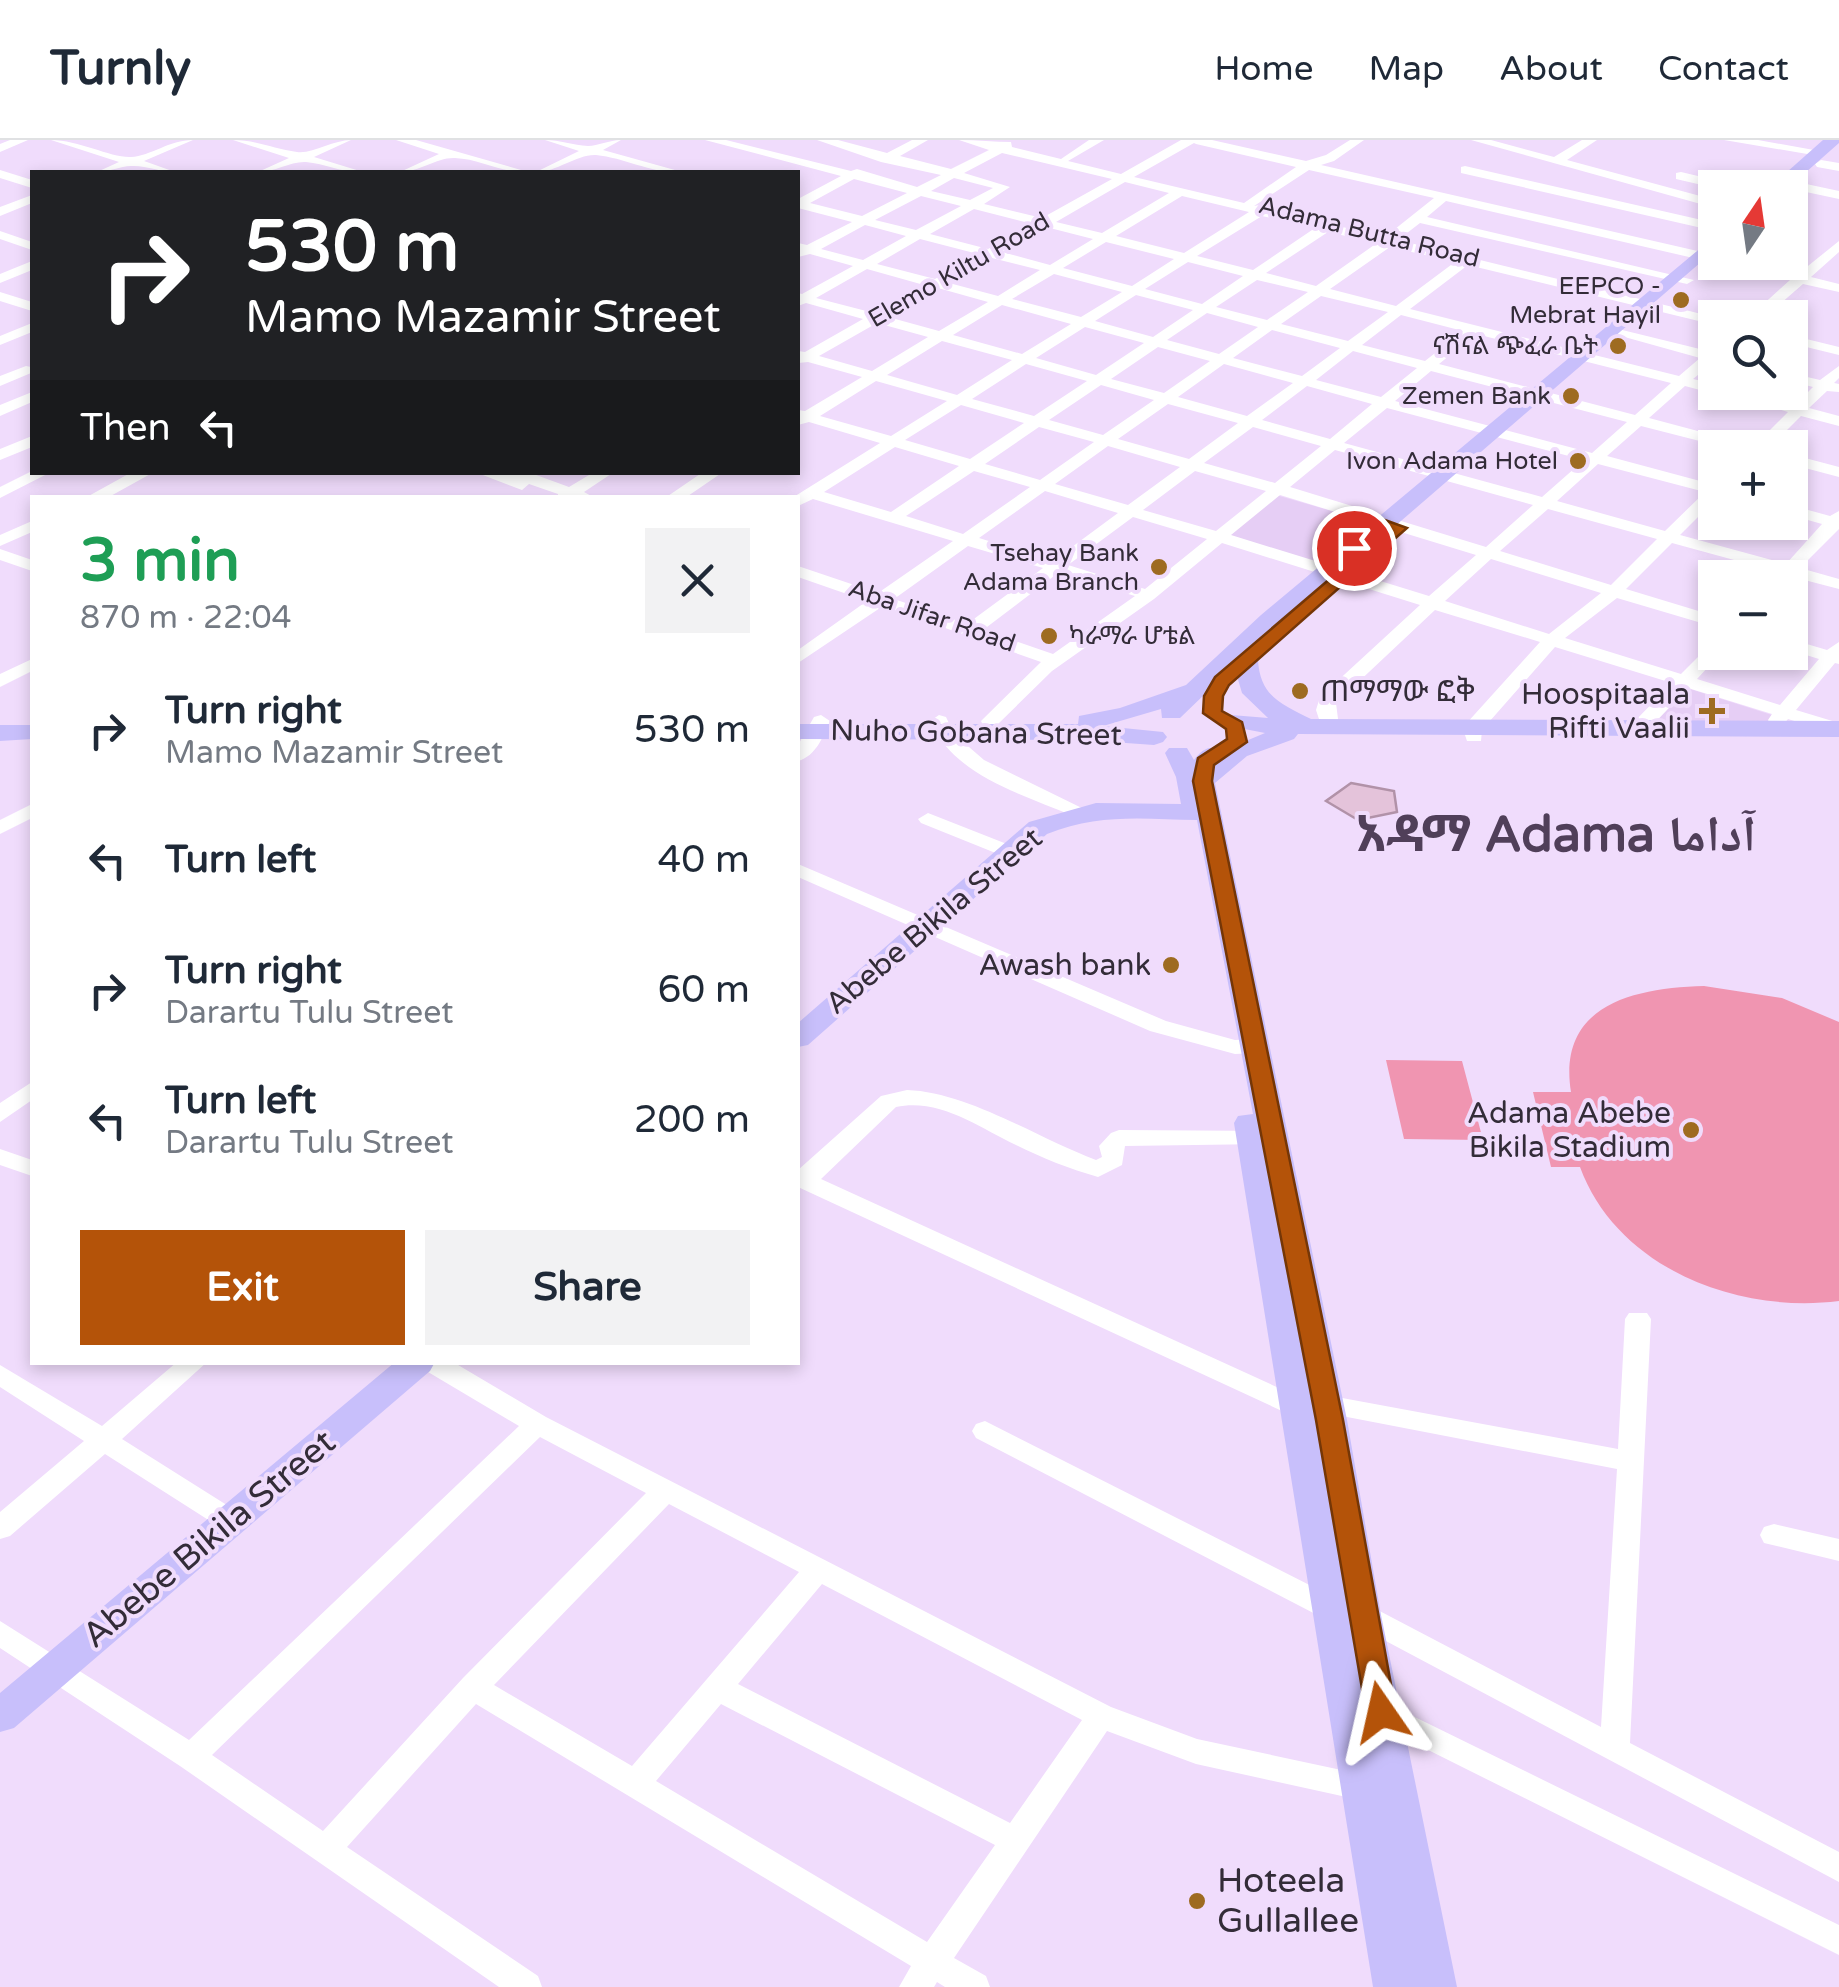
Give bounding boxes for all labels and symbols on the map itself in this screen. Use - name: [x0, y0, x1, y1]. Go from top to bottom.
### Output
- north arrow: [1698, 170, 1808, 280]
- street label: Adama Butta Road: [1255, 190, 1483, 274]
- street label: Elemo Kiltu Road: [863, 206, 1055, 334]
- place label: EEPCO - Mebrat Hayil: [1509, 271, 1661, 330]
- marker: EEPCO - Mebrat Hayil: [1670, 289, 1692, 311]
- place label: ናሽናል ጭፈራ ቤት: [1432, 331, 1598, 361]
- marker: ናሽናል ጭፈራ ቤት: [1607, 335, 1629, 357]
- place label: Zemen Bank: [1402, 381, 1551, 411]
- marker: Zemen Bank: [1560, 385, 1582, 407]
- place label: Ivon Adama Hotel: [1346, 446, 1558, 476]
- marker: Ivon Adama Hotel: [1567, 450, 1589, 472]
- pin: [1312, 506, 1397, 591]
- place label: Tsehay Bank Adama Branch: [963, 538, 1139, 597]
- marker: Tsehay Bank Adama Branch: [1148, 556, 1170, 578]
- street label: Aba Jifar Road: [844, 573, 1020, 659]
- place label: ካራማራ ሆቴል: [1069, 621, 1195, 651]
- marker: ካራማራ ሆቴል: [1038, 625, 1060, 647]
- place label: ጠማማው ፎቅ: [1320, 673, 1475, 710]
- place label: Hoospitaala Rifti Vaalii: [1521, 676, 1690, 747]
- marker: ጠማማው ፎቅ: [1289, 680, 1311, 702]
- marker: Hoospitaala Rifti Vaalii: [1699, 698, 1725, 724]
- street label: Nuho Gobana Street: [830, 712, 1122, 754]
- district label: አዳማ Adama آداما: [1356, 805, 1756, 865]
- street label: Abebe Bikila Street: [818, 820, 1050, 1022]
- place label: Awash bank: [978, 947, 1151, 984]
- marker: Awash bank: [1160, 954, 1182, 976]
- place label: Adama Abebe Bikila Stadium: [1467, 1095, 1671, 1166]
- marker: Adama Abebe Bikila Stadium: [1680, 1119, 1702, 1141]
- street label: Abebe Bikila Street: [74, 1421, 344, 1657]
- position arrow: [1329, 1660, 1433, 1764]
- place label: Hoteela Gullallee: [1217, 1860, 1359, 1942]
- marker: Hoteela Gullallee: [1186, 1890, 1208, 1912]

